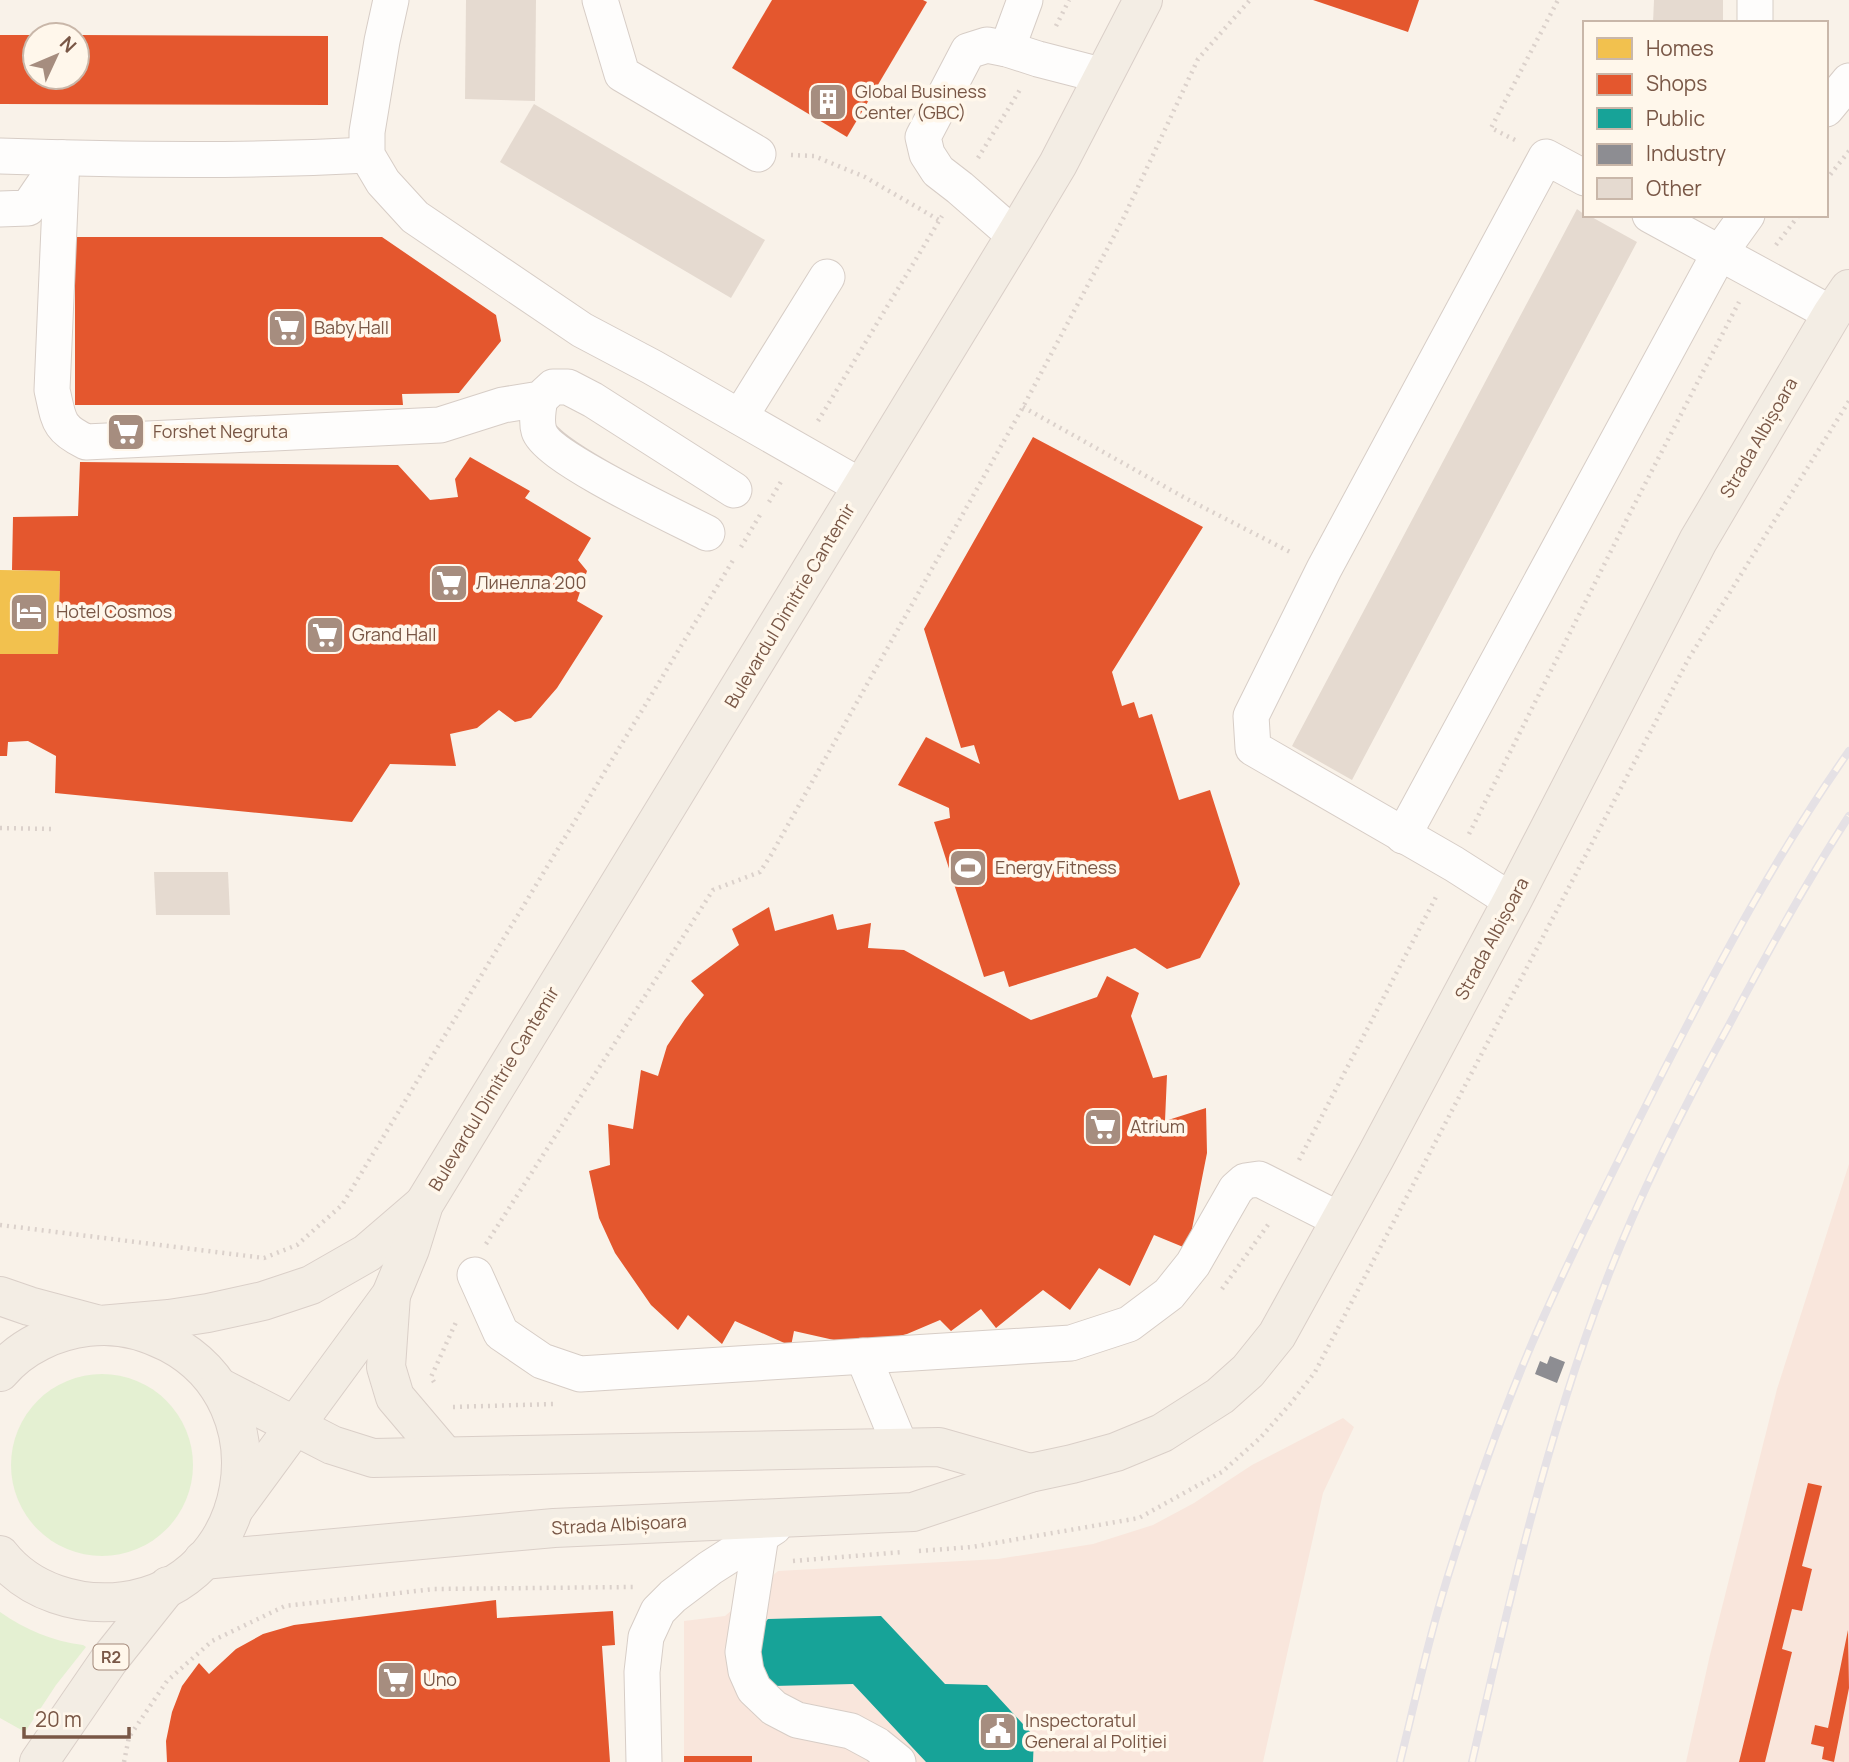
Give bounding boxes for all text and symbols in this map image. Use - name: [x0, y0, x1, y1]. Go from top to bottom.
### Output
- north arrow: [21, 21, 91, 91]
- legend: [1583, 21, 1828, 217]
- text: N: [54, 30, 82, 58]
- text: Homes: [1646, 34, 1714, 62]
- text: Shops: [1646, 69, 1707, 97]
- place label: Global Business Center (GBC): [855, 79, 986, 124]
- building icon: Global Business Center (GBC): [807, 81, 849, 123]
- text: Public: [1646, 104, 1705, 132]
- text: Industry: [1646, 139, 1726, 167]
- text: Other: [1646, 174, 1702, 202]
- supermarket icon: Baby Hall: [266, 307, 308, 349]
- place label: Baby Hall: [314, 315, 389, 339]
- street label: Strada Albișoara: [1714, 373, 1802, 502]
- supermarket icon: Forshet Negruta: [105, 411, 147, 453]
- place label: Forshet Negruta: [153, 419, 288, 443]
- street label: Bulevardul Dimitrie Cantemir: [718, 498, 860, 712]
- supermarket icon: Линелла 200: [428, 562, 470, 604]
- place label: Линелла 200: [476, 570, 587, 594]
- hotel icon: Hotel Cosmos: [8, 591, 50, 633]
- place label: Hotel Cosmos: [56, 599, 172, 623]
- supermarket icon: Grand Hall: [304, 614, 346, 656]
- place label: Grand Hall: [352, 622, 436, 646]
- sports icon: Energy Fitness: [947, 847, 989, 889]
- place label: Energy Fitness: [995, 855, 1117, 879]
- street label: Strada Albișoara: [1449, 873, 1533, 1004]
- street label: Bulevardul Dimitrie Cantemir: [422, 981, 564, 1195]
- supermarket icon: Atrium: [1082, 1106, 1124, 1148]
- place label: Atrium: [1130, 1114, 1185, 1138]
- street label: Strada Albișoara: [551, 1508, 687, 1540]
- road number: R2: [94, 1644, 128, 1670]
- supermarket icon: Uno: [375, 1659, 417, 1701]
- place label: Uno: [423, 1667, 457, 1691]
- scale bar: [24, 1696, 130, 1740]
- text: 20 m: [35, 1705, 82, 1733]
- place label: Inspectoratul General al Poliției: [1025, 1708, 1167, 1753]
- public building icon: Inspectoratul General al Poliției: [977, 1710, 1019, 1752]

